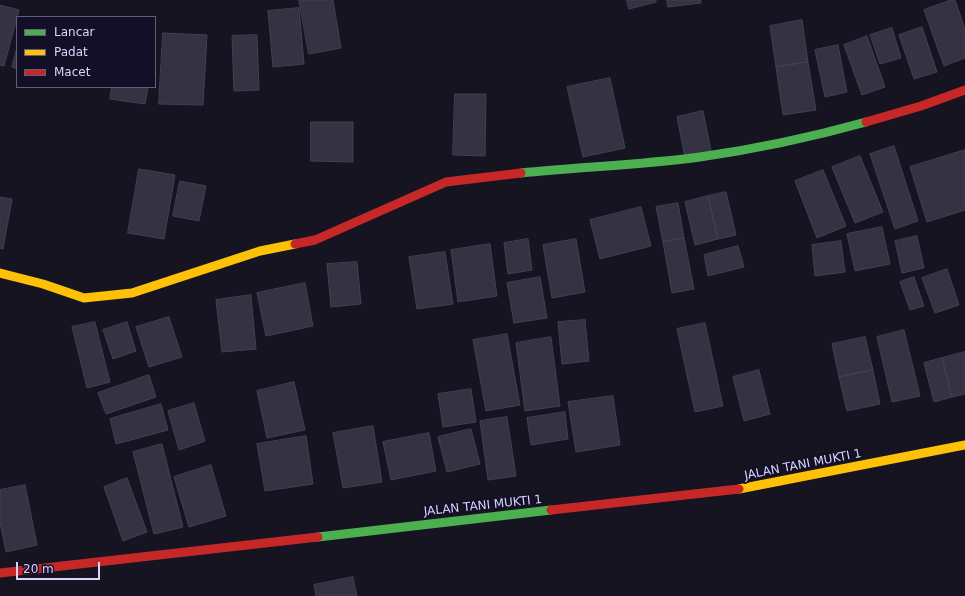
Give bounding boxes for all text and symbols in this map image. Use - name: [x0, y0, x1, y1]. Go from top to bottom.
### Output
- legend: [16, 16, 156, 88]
- text: Lancar: [54, 25, 95, 39]
- text: Padat: [54, 45, 88, 59]
- text: Macet: [54, 65, 90, 79]
- street label: JALAN TANI MUKTI 1: [743, 447, 863, 483]
- street label: JALAN TANI MUKTI 1: [423, 493, 543, 519]
- scale bar: [18, 554, 102, 580]
- text: 20 m: [23, 562, 54, 576]

